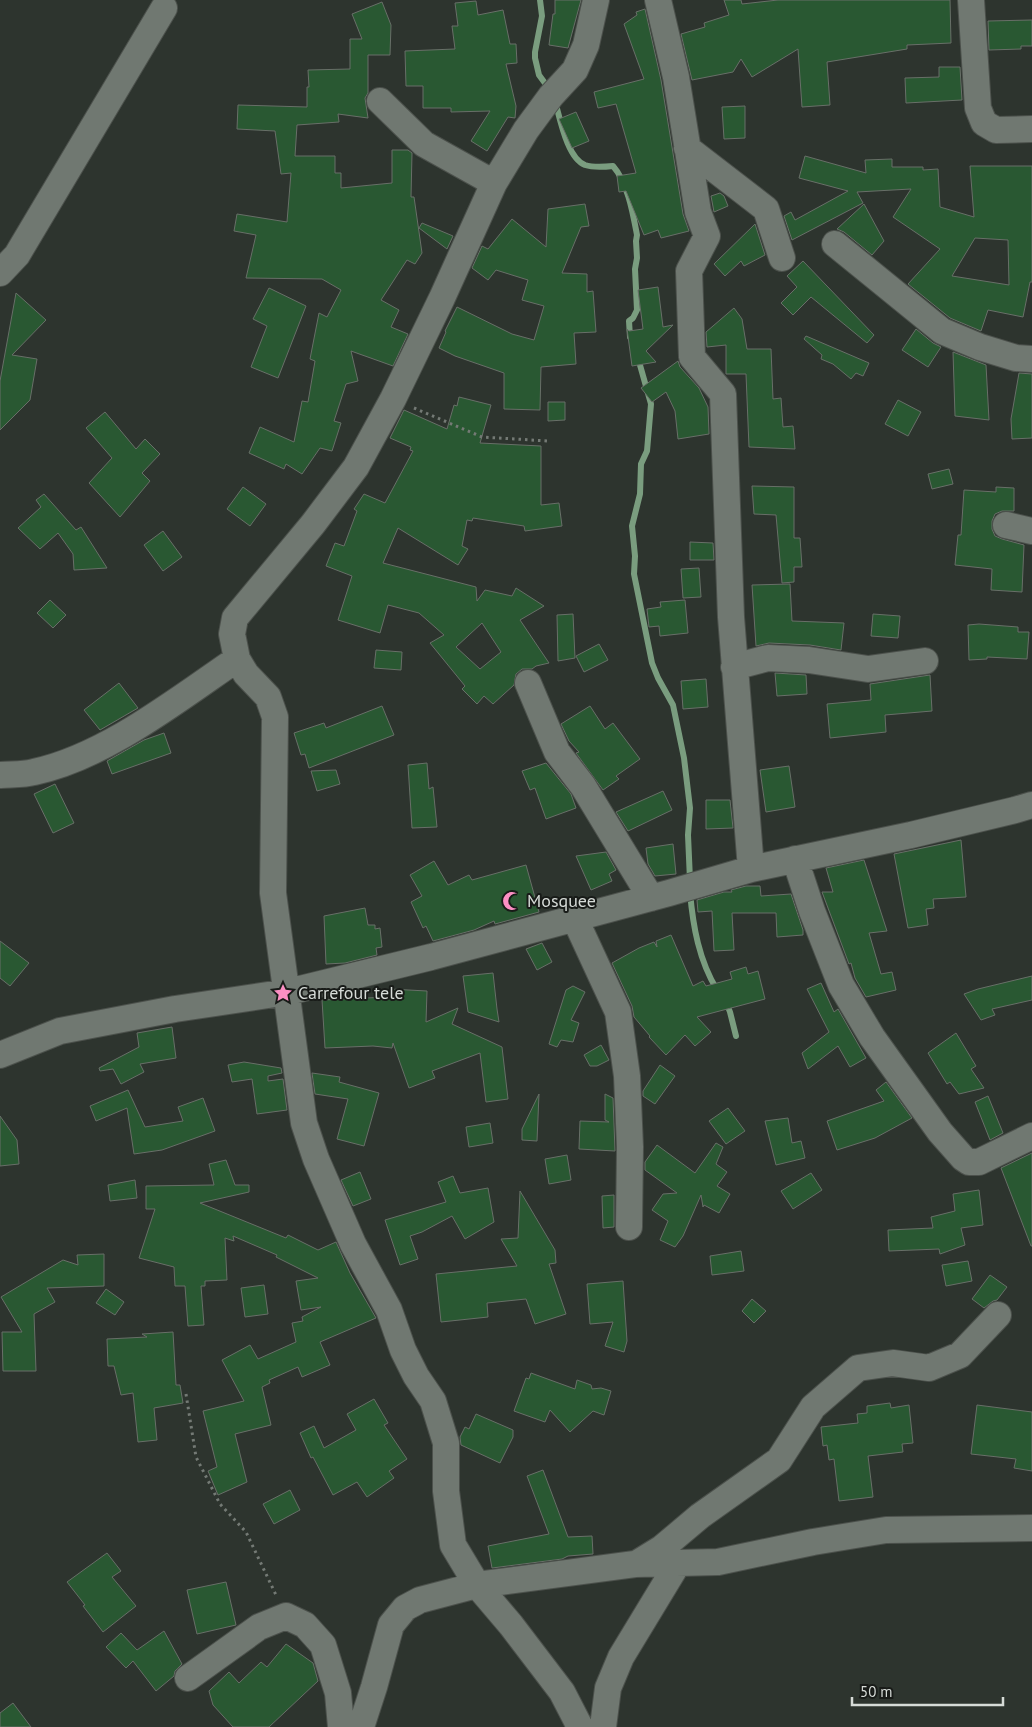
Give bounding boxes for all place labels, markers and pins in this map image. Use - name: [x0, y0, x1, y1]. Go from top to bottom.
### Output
- place label: Mosquee: [527, 889, 596, 912]
- mosque icon: Mosquee: [501, 890, 523, 912]
- place label: Carrefour tele: [298, 981, 404, 1004]
- place icon: Carrefour tele: [272, 982, 294, 1004]

